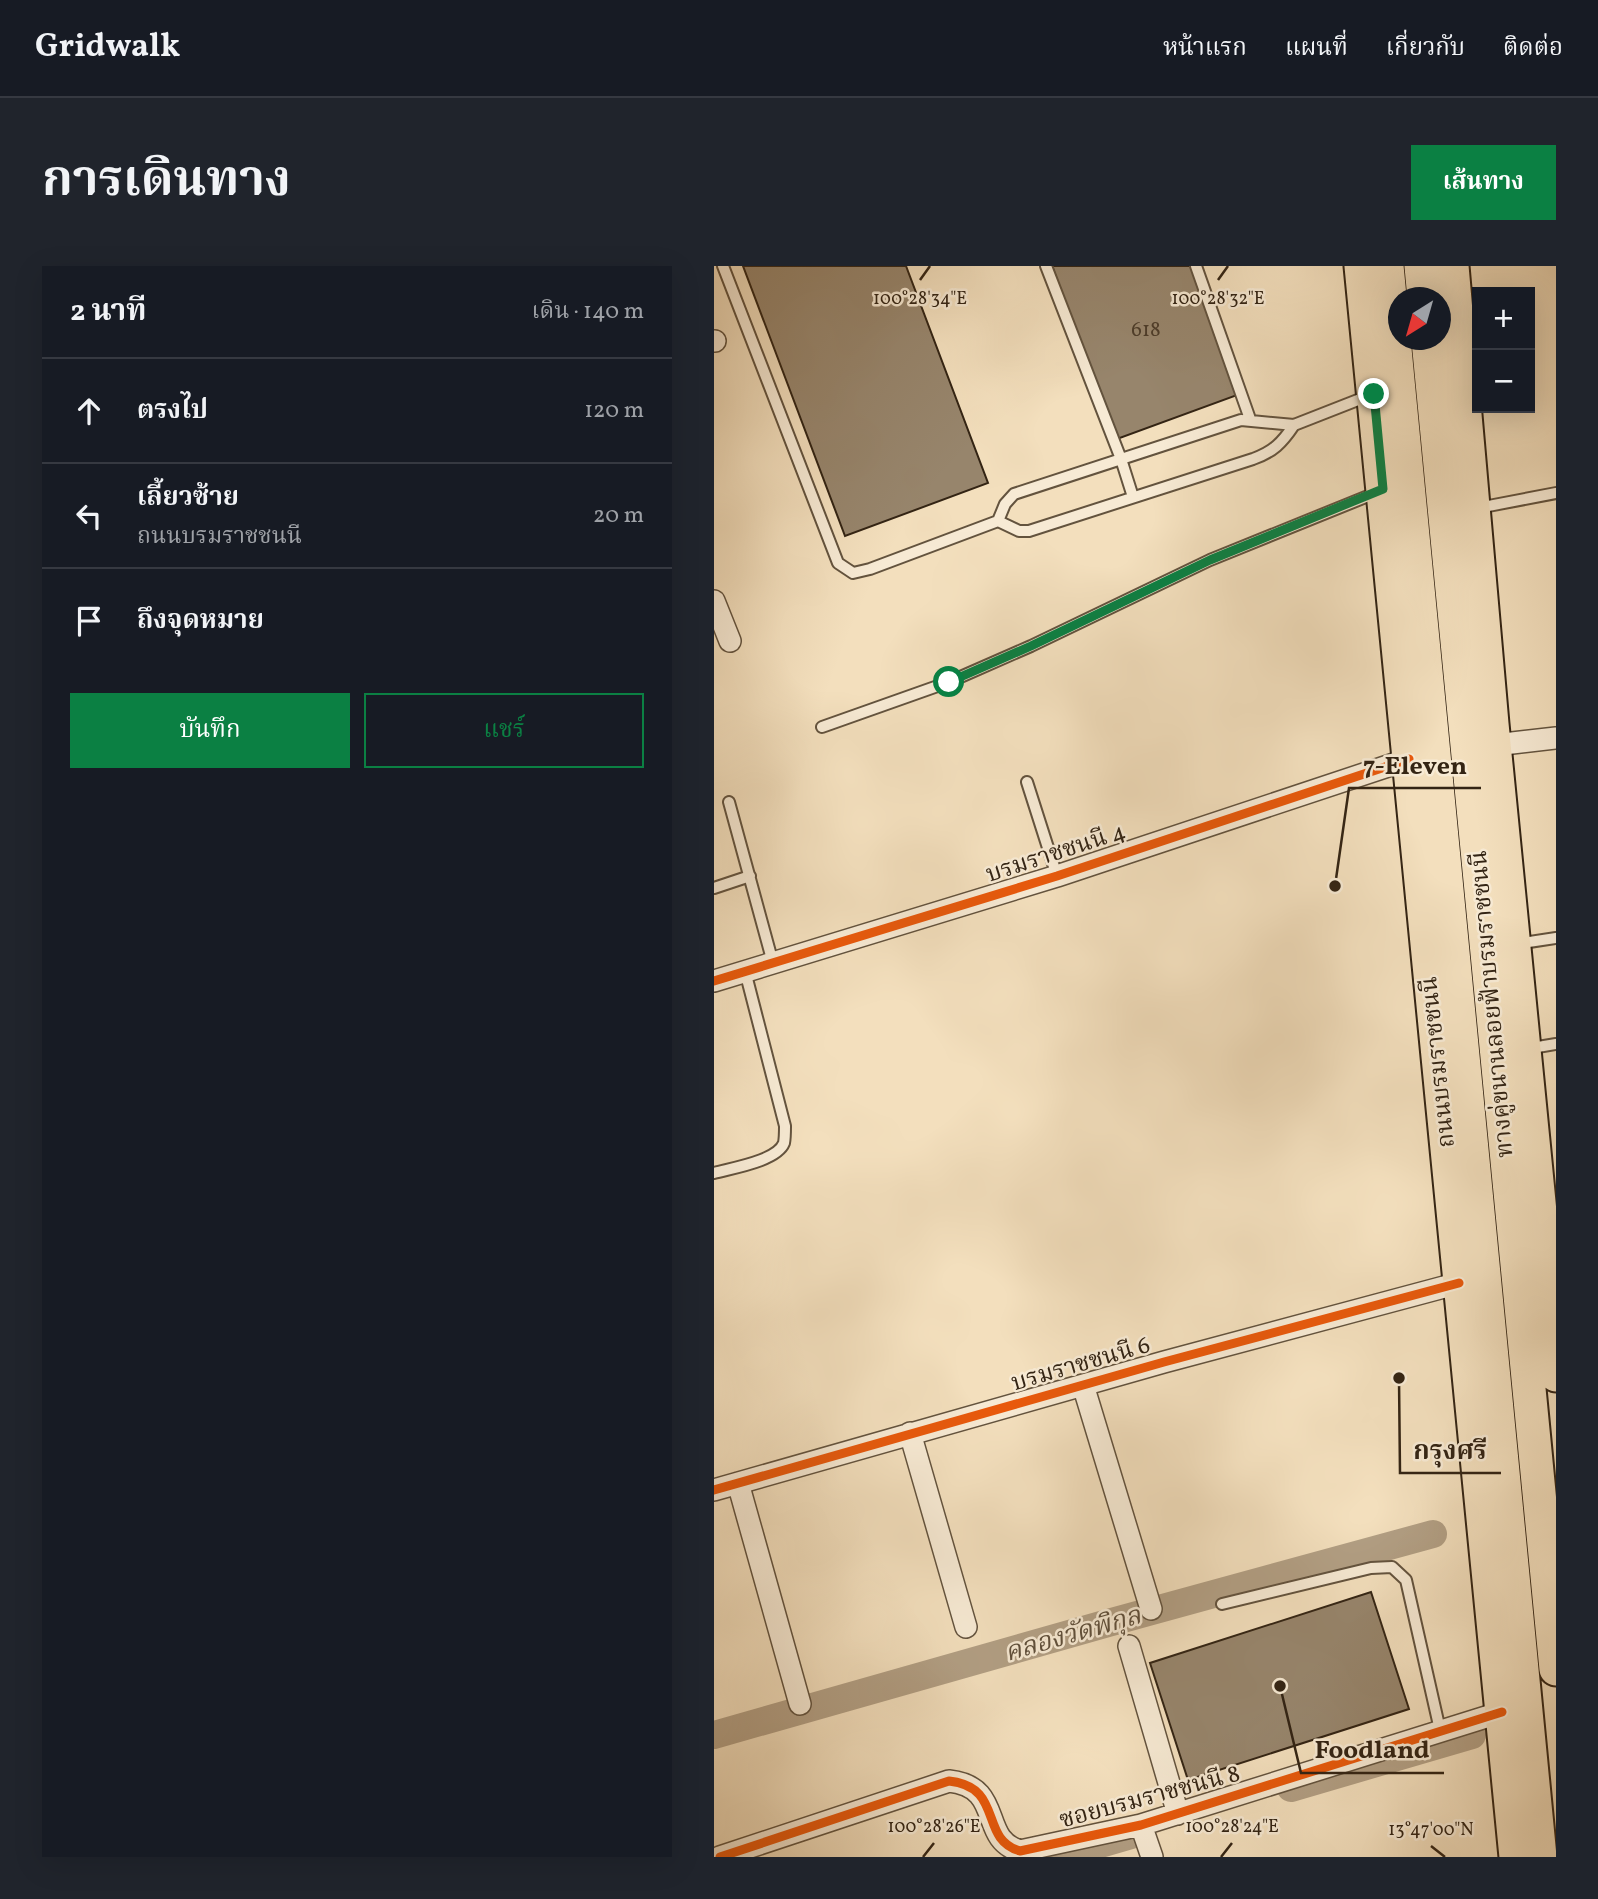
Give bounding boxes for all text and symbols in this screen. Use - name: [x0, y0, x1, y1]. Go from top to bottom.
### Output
- text: Gridwalk: [35, 25, 180, 71]
- text: หน้าแรก: [1163, 32, 1247, 66]
- text: แผนที่: [1285, 32, 1348, 66]
- text: เกี่ยวกับ: [1386, 32, 1465, 66]
- text: ติดต่อ: [1503, 32, 1563, 66]
- button: เส้นทาง: [1411, 145, 1556, 220]
- text: การเดินทาง: [42, 148, 291, 217]
- text: 100°28'34"E: [873, 287, 967, 312]
- text: 100°28'32"E: [1171, 287, 1265, 312]
- north arrow: [1388, 287, 1451, 350]
- map controls: [1472, 287, 1535, 413]
- button: +: [1472, 287, 1535, 350]
- text: 2 นาที: [70, 291, 146, 333]
- text: เดิน · 140 m: [532, 296, 644, 328]
- house number: 618: [1131, 316, 1161, 345]
- button: −: [1472, 350, 1535, 413]
- route end: [1358, 378, 1389, 409]
- icon: ahead: [70, 392, 108, 430]
- text: ตรงไป: [137, 393, 208, 429]
- text: 120 m: [584, 395, 644, 427]
- text: เลี้ยวซ้าย: [137, 480, 239, 516]
- icon: left: [70, 497, 108, 535]
- text: 20 m: [593, 500, 644, 532]
- text: ถนนบรมราชชนนี: [137, 521, 302, 553]
- icon: arrive: [70, 602, 108, 640]
- text: ถึงจุดหมาย: [137, 603, 264, 639]
- route start: [933, 666, 964, 697]
- button: บันทึก: [70, 693, 350, 768]
- button: แชร์: [364, 693, 644, 768]
- callout: 7-Eleven: [1349, 741, 1481, 788]
- text: 7-Eleven: [1363, 749, 1467, 785]
- street label: บรมราชชนนี 4: [982, 815, 1130, 893]
- street label: ทางคู่ขนานลอยฟ้าบรมราชชนนี: [1463, 849, 1523, 1159]
- street label: ถนนบรมราชชนนี: [1413, 975, 1465, 1149]
- street label: บรมราชชนนี 6: [1008, 1329, 1154, 1401]
- callout: กรุงศรี: [1400, 1426, 1501, 1473]
- text: กรุงศรี: [1413, 1434, 1487, 1470]
- water label: คลองวัดพิกุล: [1001, 1598, 1147, 1672]
- callout: Foodland: [1301, 1726, 1444, 1773]
- text: Foodland: [1314, 1733, 1430, 1769]
- street label: ซอยบรมราชชนนี 8: [1056, 1758, 1244, 1838]
- text: 100°28'26"E: [887, 1815, 981, 1840]
- text: 100°28'24"E: [1185, 1815, 1279, 1840]
- text: 13°47'00"N: [1388, 1818, 1474, 1843]

